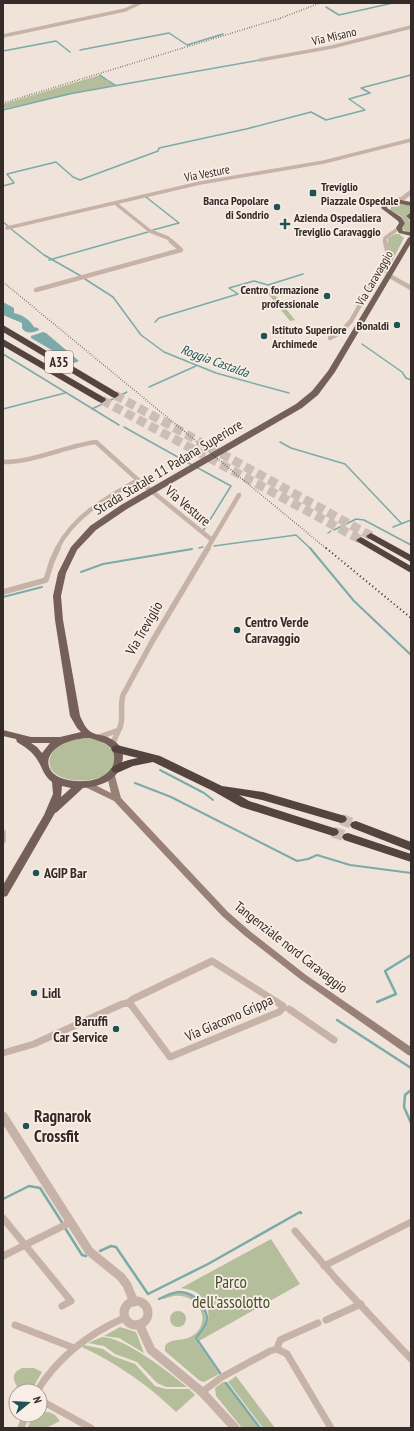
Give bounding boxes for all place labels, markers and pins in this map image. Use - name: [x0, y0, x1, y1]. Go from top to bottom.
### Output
- place label: Treviglio Piazzale Ospedale: [321, 179, 399, 208]
- marker: Treviglio Piazzale Ospedale: [308, 188, 318, 198]
- place label: Banca Popolare di Sondrio: [203, 193, 270, 222]
- marker: Banca Popolare di Sondrio: [272, 202, 282, 212]
- place label: Azienda Ospedaliera Treviglio Caravaggio: [293, 210, 381, 239]
- marker: Azienda Ospedaliera Treviglio Caravaggio: [279, 218, 291, 230]
- place label: Centro formazione professionale: [240, 282, 319, 311]
- marker: Centro formazione professionale: [322, 291, 332, 301]
- place label: Bonaldi: [356, 318, 389, 333]
- marker: Bonaldi: [392, 320, 402, 330]
- place label: Istituto Superiore Archimede: [271, 322, 347, 351]
- marker: Istituto Superiore Archimede: [259, 331, 269, 341]
- place label: Centro Verde Caravaggio: [245, 613, 309, 647]
- marker: Centro Verde Caravaggio: [232, 625, 242, 635]
- place label: AGIP Bar: [43, 864, 88, 882]
- marker: AGIP Bar: [31, 868, 41, 878]
- place label: Lidl: [42, 984, 61, 1002]
- marker: Lidl: [29, 988, 39, 998]
- place label: Baruffi Car Service: [53, 1012, 108, 1046]
- marker: Baruffi Car Service: [111, 1024, 121, 1034]
- place label: Ragnarok Crossfit: [34, 1105, 91, 1147]
- marker: Ragnarok Crossfit: [21, 1121, 31, 1131]

